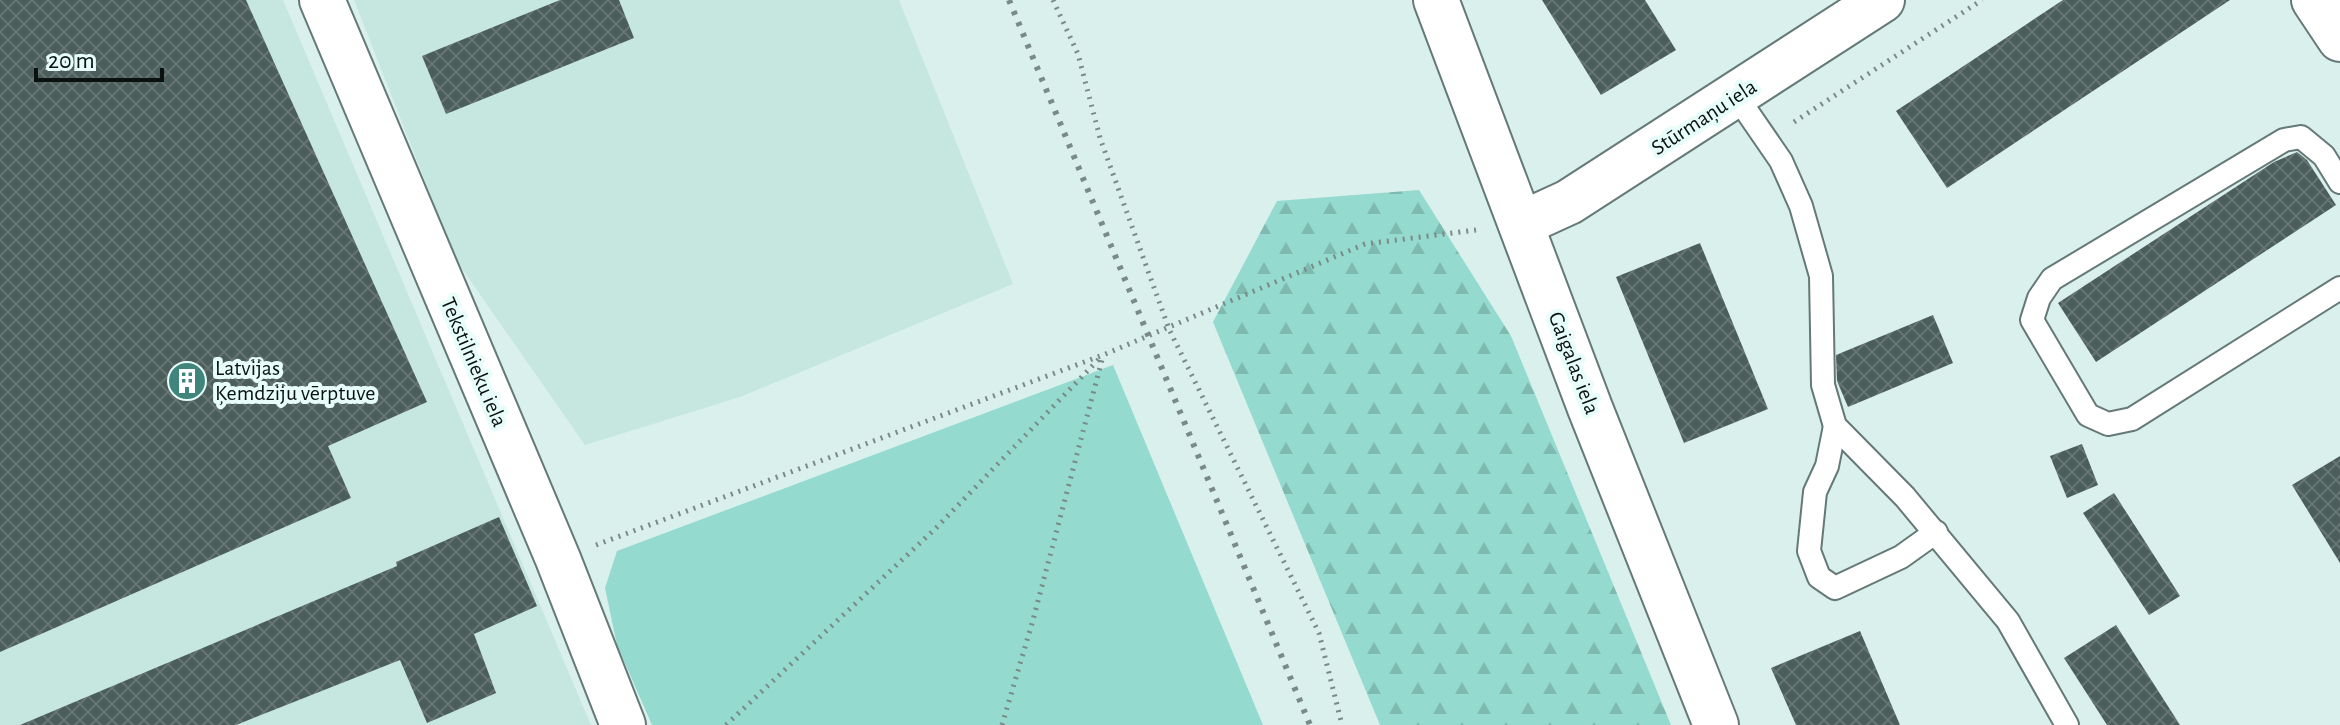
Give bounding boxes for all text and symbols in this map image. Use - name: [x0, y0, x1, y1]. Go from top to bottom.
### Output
- scale bar: [36, 32, 162, 82]
- text: 20 m: [48, 49, 95, 73]
- street label: Stūrmaņu iela: [1648, 75, 1762, 161]
- street label: Tekstilnieku iela: [437, 294, 511, 430]
- street label: Gaigalas iela: [1544, 309, 1604, 417]
- place label: Latvijas Ķemdziju vērptuve: [215, 357, 375, 406]
- building icon: Latvijas Ķemdziju vērptuve: [166, 360, 208, 402]

